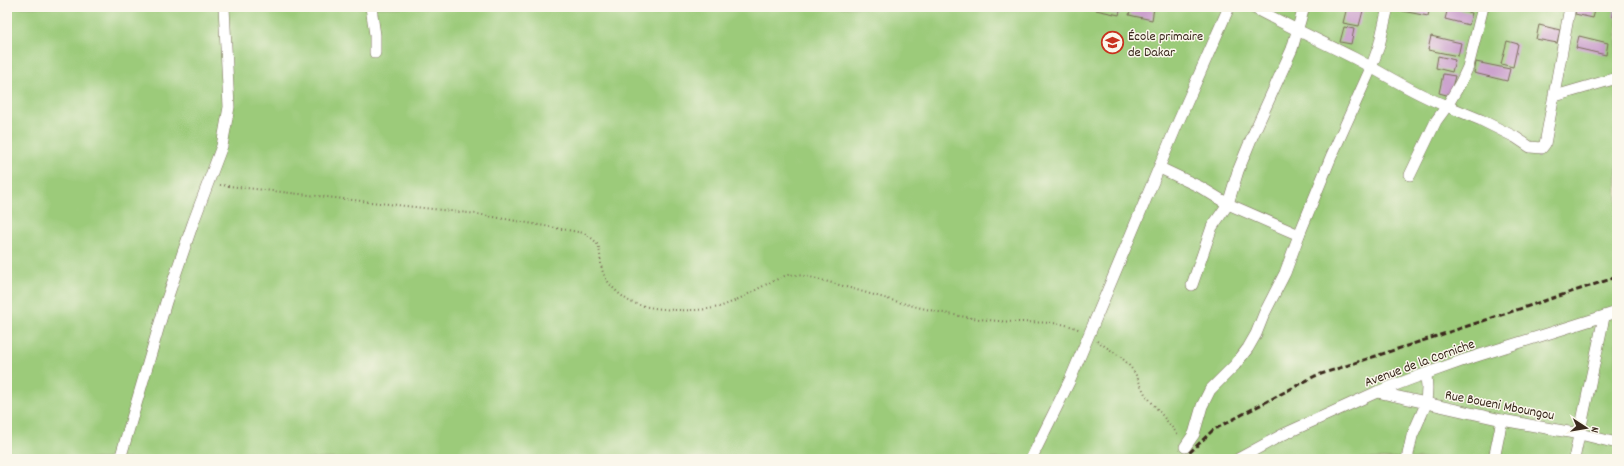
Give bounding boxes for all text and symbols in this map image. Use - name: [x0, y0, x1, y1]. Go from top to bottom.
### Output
- place label: École primaire de Dakar: [1128, 27, 1203, 63]
- school or university icon: École primaire de Dakar: [1100, 30, 1126, 56]
- street label: Avenue de la Corniche: [1362, 335, 1478, 393]
- street label: Rue Boueni Mboungou: [1443, 386, 1556, 426]
- north arrow: [1566, 408, 1606, 448]
- text: N: [1585, 425, 1602, 435]

